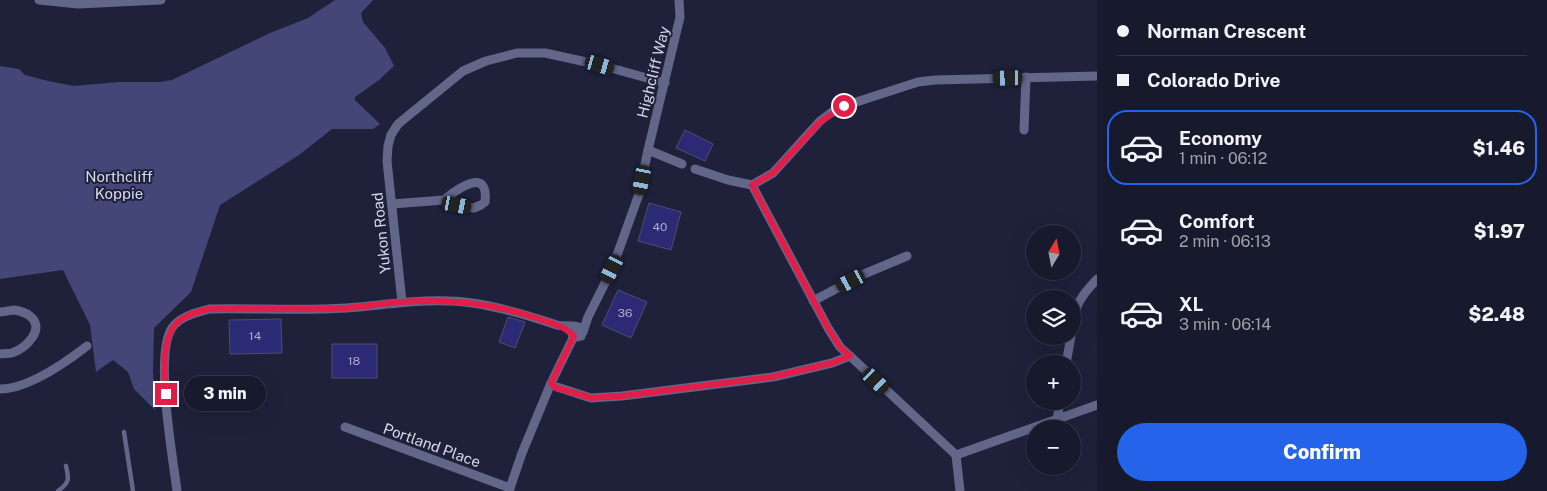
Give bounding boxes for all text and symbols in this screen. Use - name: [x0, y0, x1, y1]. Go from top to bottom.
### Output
- text: Norman Crescent: [1147, 20, 1306, 42]
- street label: Highcliff Way: [633, 24, 673, 120]
- car: [583, 54, 616, 76]
- text: Colorado Drive: [1147, 69, 1280, 91]
- car: [992, 70, 1023, 86]
- route start: [833, 95, 855, 117]
- icon: car: [1119, 125, 1164, 170]
- text: Economy: [1179, 127, 1262, 149]
- text: $1.46: [1472, 137, 1525, 159]
- text: 1 min · 06:12: [1179, 149, 1267, 168]
- car: [631, 164, 652, 196]
- park label: Northcliff Koppie: [85, 168, 153, 202]
- street label: Yukon Road: [368, 192, 394, 274]
- car: [440, 195, 473, 215]
- icon: car: [1119, 208, 1164, 253]
- text: Comfort: [1179, 210, 1255, 232]
- house number: 40: [653, 220, 667, 234]
- text: $1.97: [1473, 220, 1525, 242]
- north arrow: [1026, 225, 1081, 280]
- map controls: [1026, 225, 1081, 475]
- text: 2 min · 06:13: [1179, 232, 1271, 251]
- car: [598, 252, 625, 286]
- car: [834, 267, 867, 295]
- button: layers: [1026, 290, 1081, 345]
- icon: car: [1119, 291, 1164, 336]
- text: XL: [1179, 293, 1204, 315]
- text: $2.48: [1468, 303, 1525, 325]
- house number: 36: [618, 306, 632, 320]
- text: 3 min · 06:14: [1179, 315, 1271, 334]
- house number: 14: [249, 329, 262, 343]
- house number: 18: [348, 354, 361, 368]
- button: +: [1026, 355, 1081, 410]
- car: [859, 365, 892, 397]
- callout: 3 min: [184, 376, 266, 412]
- route end: [155, 383, 177, 405]
- text: 3 min: [204, 384, 246, 403]
- street label: Portland Place: [381, 420, 483, 470]
- button: −: [1026, 420, 1081, 475]
- button: Confirm: [1117, 423, 1527, 481]

